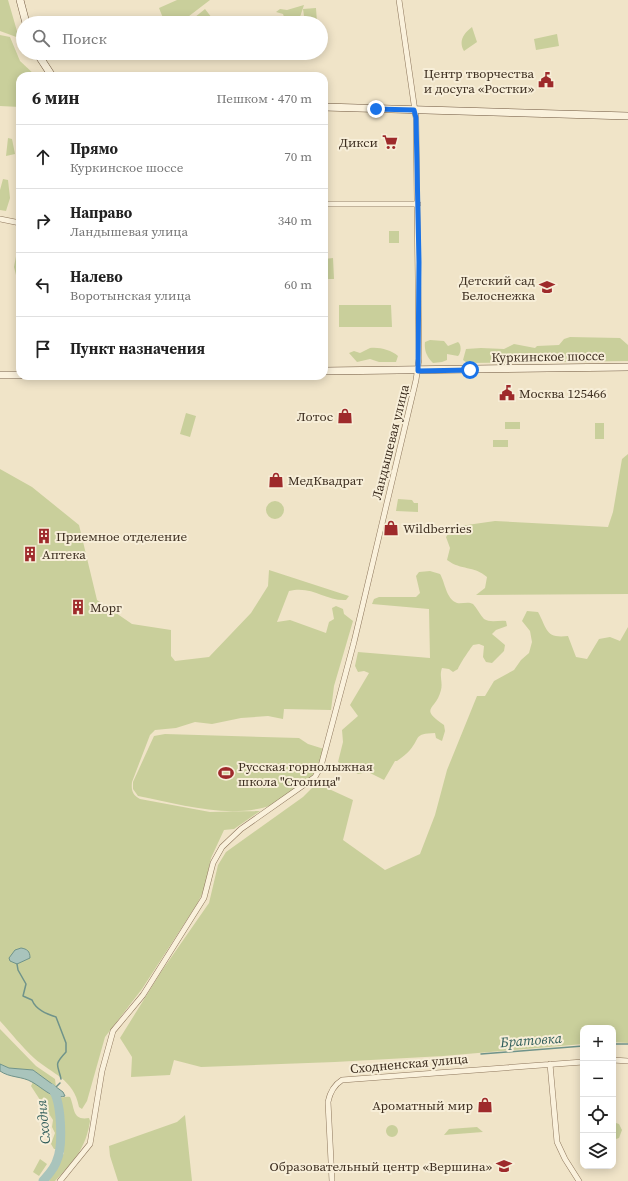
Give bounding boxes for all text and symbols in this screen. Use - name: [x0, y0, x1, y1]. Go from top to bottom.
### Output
- search box: [16, 16, 328, 60]
- icon: search: [30, 27, 52, 49]
- text: Поиск: [62, 28, 107, 49]
- place label: Центр творчества и досуга «Ростки»: [424, 65, 534, 97]
- public building icon: Центр творчества и досуга «Ростки»: [537, 71, 555, 89]
- text: 6 мин: [32, 86, 80, 110]
- text: Пешком · 470 m: [217, 90, 312, 107]
- route end: [367, 100, 385, 118]
- supermarket icon: Дикси: [381, 133, 399, 151]
- place label: Дикси: [339, 134, 378, 151]
- text: Прямо: [70, 138, 118, 159]
- icon: ahead: [32, 146, 54, 168]
- text: 70 m: [284, 148, 312, 165]
- text: Куркинское шоссе: [70, 159, 183, 176]
- text: Направо: [70, 202, 132, 223]
- icon: right: [32, 210, 54, 232]
- text: 340 m: [278, 212, 312, 229]
- text: Ландышевая улица: [70, 223, 188, 240]
- text: Налево: [70, 266, 123, 287]
- place label: Детский сад Белоснежка: [459, 272, 535, 304]
- icon: left: [32, 274, 54, 296]
- text: 60 m: [284, 276, 312, 293]
- school or university icon: Детский сад Белоснежка: [538, 278, 556, 296]
- text: Воротынская улица: [70, 287, 191, 304]
- icon: arrive: [32, 338, 54, 360]
- text: Пункт назначения: [70, 338, 205, 359]
- street label: Куркинское шоссе: [491, 347, 605, 366]
- route start: [461, 361, 479, 379]
- street label: Ландышевая улица: [368, 382, 413, 501]
- public building icon: Москва 125466: [498, 384, 516, 402]
- place label: Москва 125466: [519, 385, 607, 402]
- shop icon: Лотос: [336, 407, 354, 425]
- place label: Лотос: [297, 408, 333, 425]
- shop icon: МедКвадрат: [267, 471, 285, 489]
- place label: МедКвадрат: [288, 472, 363, 489]
- shop icon: Wildberries: [382, 519, 400, 537]
- place label: Wildberries: [403, 520, 472, 537]
- building icon: Приемное отделение: [35, 527, 53, 545]
- place label: Приемное отделение: [56, 528, 188, 545]
- building icon: Аптека: [21, 545, 39, 563]
- place label: Аптека: [42, 546, 86, 563]
- building icon: Морг: [69, 598, 87, 616]
- place label: Морг: [90, 599, 122, 616]
- place label: Русская горнолыжная школа "Столица": [238, 758, 373, 790]
- sports icon: Русская горнолыжная школа "Столица": [217, 764, 235, 782]
- map controls: [580, 1025, 616, 1169]
- button: +: [580, 1025, 616, 1061]
- water label: Братовка: [498, 1028, 563, 1052]
- street label: Сходненская улица: [349, 1050, 469, 1077]
- button: −: [580, 1061, 616, 1097]
- shop icon: Ароматный мир: [476, 1096, 494, 1114]
- place label: Ароматный мир: [372, 1097, 473, 1114]
- button: locate: [580, 1097, 616, 1133]
- water label: Сходня: [31, 1099, 55, 1145]
- button: layers: [580, 1133, 616, 1169]
- school or university icon: Образовательный центр «Вершина»: [495, 1157, 513, 1175]
- place label: Образовательный центр «Вершина»: [269, 1158, 492, 1175]

